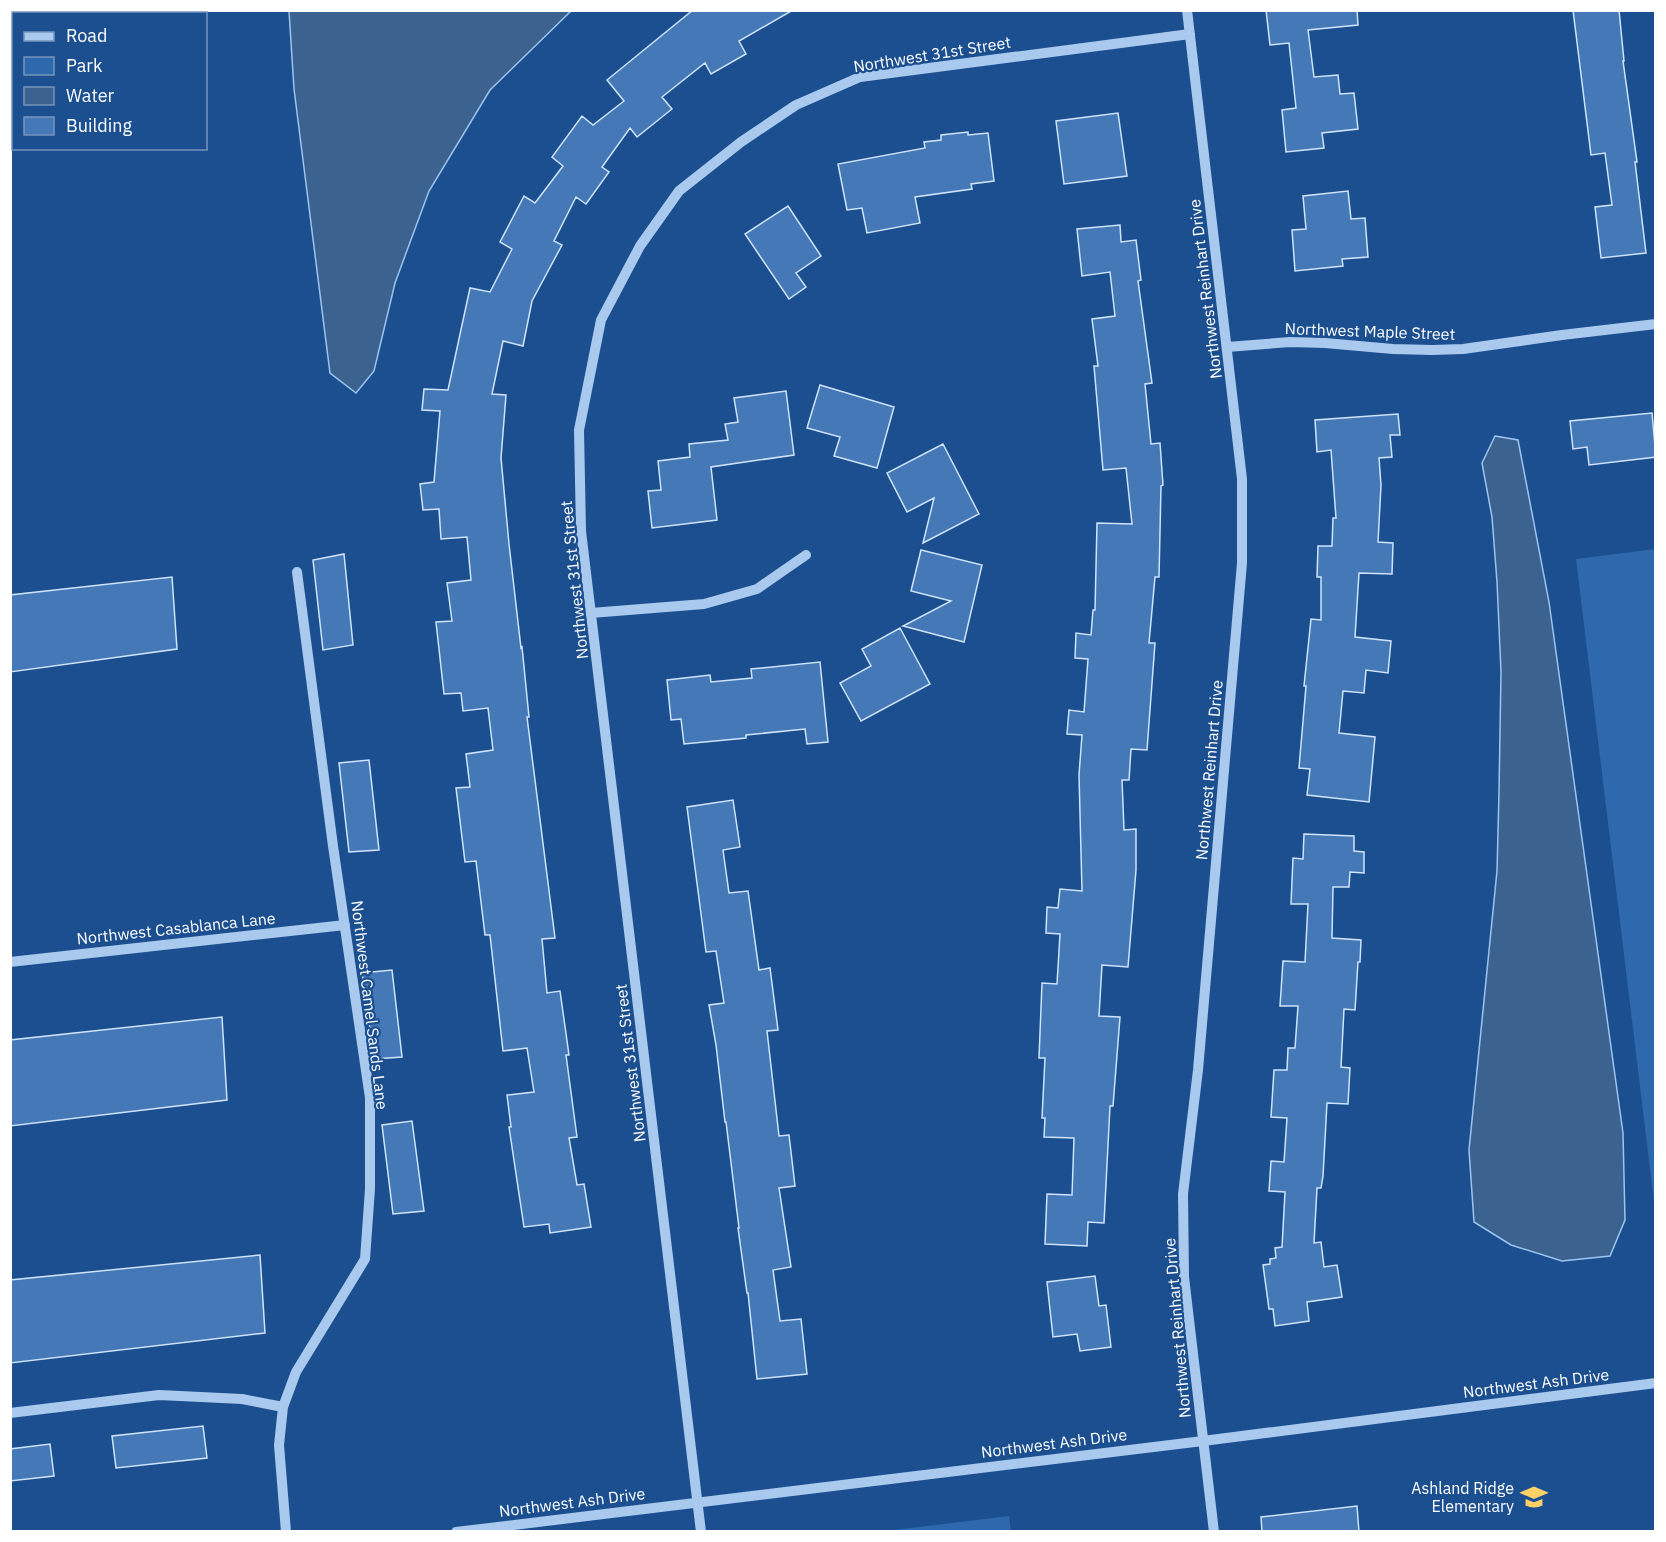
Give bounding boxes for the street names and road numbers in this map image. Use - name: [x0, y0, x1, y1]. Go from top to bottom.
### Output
- street label: Northwest 31st Street: [852, 32, 1012, 76]
- street label: Northwest Reinhart Drive: [1184, 198, 1226, 380]
- street label: Northwest Maple Street: [1284, 318, 1456, 344]
- street label: Northwest 31st Street: [556, 500, 592, 660]
- street label: Northwest Reinhart Drive: [1191, 679, 1227, 861]
- street label: Northwest Camel Sands Lane: [347, 899, 393, 1111]
- street label: Northwest Casablanca Lane: [76, 908, 277, 948]
- street label: Northwest 31st Street: [610, 983, 650, 1143]
- street label: Northwest Reinhart Drive: [1159, 1237, 1195, 1419]
- street label: Northwest Ash Drive: [1462, 1364, 1610, 1402]
- street label: Northwest Ash Drive: [980, 1424, 1128, 1462]
- street label: Northwest Ash Drive: [498, 1483, 646, 1521]

